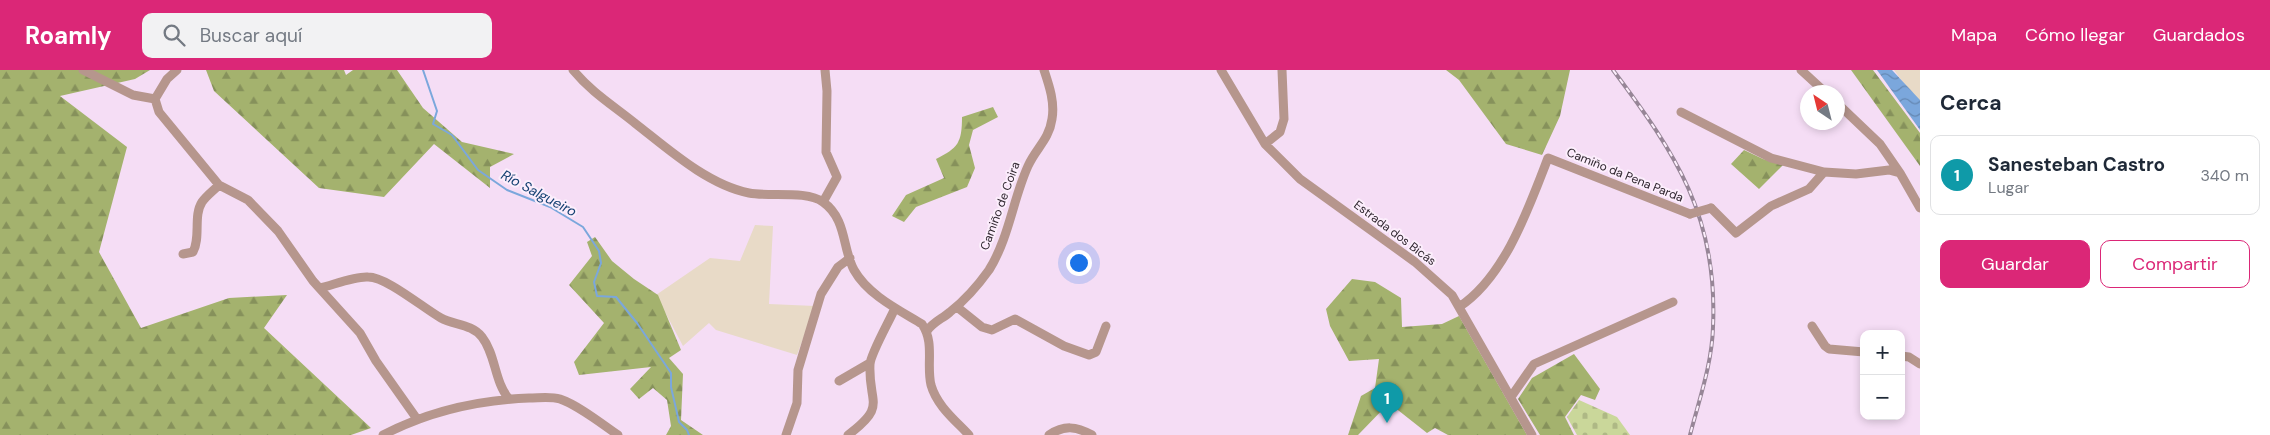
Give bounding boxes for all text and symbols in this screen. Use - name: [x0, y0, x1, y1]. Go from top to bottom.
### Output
- search box: [142, 13, 492, 58]
- text: Roamly: [25, 20, 112, 51]
- icon: search: [160, 21, 188, 49]
- text: Buscar aquí: [200, 23, 302, 48]
- text: Mapa: [1951, 23, 1997, 47]
- text: Cómo llegar: [2025, 23, 2125, 47]
- text: Guardados: [2153, 23, 2245, 47]
- north arrow: [1800, 85, 1845, 130]
- text: Cerca: [1940, 89, 2002, 117]
- street label: Camiño da Pena Parda: [1564, 144, 1686, 206]
- text: Sanesteban Castro: [1988, 152, 2165, 177]
- street label: Camiño de Coira: [977, 160, 1023, 252]
- text: 1: [1954, 165, 1960, 186]
- text: 340 m: [2200, 165, 2249, 186]
- water label: Río Salgueiro: [498, 166, 580, 220]
- text: Lugar: [1988, 177, 2029, 198]
- street label: Estrada dos Bicás: [1351, 197, 1439, 269]
- button: Guardar: [1940, 240, 2090, 288]
- button: Compartir: [2100, 240, 2250, 288]
- your location: [1066, 250, 1092, 276]
- map controls: [1860, 330, 1905, 420]
- button: +: [1860, 330, 1905, 375]
- button: −: [1860, 375, 1905, 420]
- pin: 1: [1371, 382, 1403, 423]

